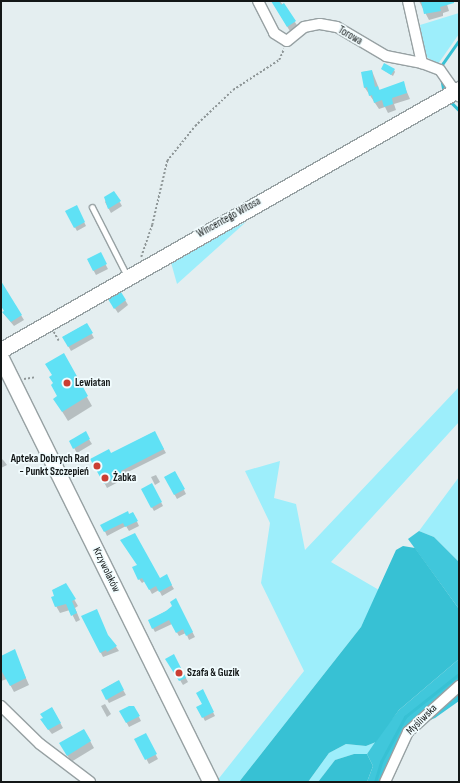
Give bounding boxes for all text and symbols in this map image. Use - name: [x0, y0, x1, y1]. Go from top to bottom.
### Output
- street label: Torowa: [335, 24, 365, 48]
- street label: Wincentego Witosa: [195, 195, 263, 241]
- place label: Lewiatan: [75, 376, 110, 390]
- marker: Lewiatan: [62, 378, 72, 388]
- place label: Apteka Dobrych Rad - Punkt Szczepień: [11, 453, 89, 479]
- marker: Apteka Dobrych Rad - Punkt Szczepień: [92, 461, 102, 471]
- place label: Żabka: [113, 471, 136, 485]
- marker: Żabka: [100, 473, 110, 483]
- street label: Krzywolaków: [90, 546, 122, 594]
- place label: Szafa & Guzik: [187, 666, 239, 680]
- marker: Szafa & Guzik: [174, 668, 184, 678]
- street label: Myśliwska: [404, 702, 440, 738]

